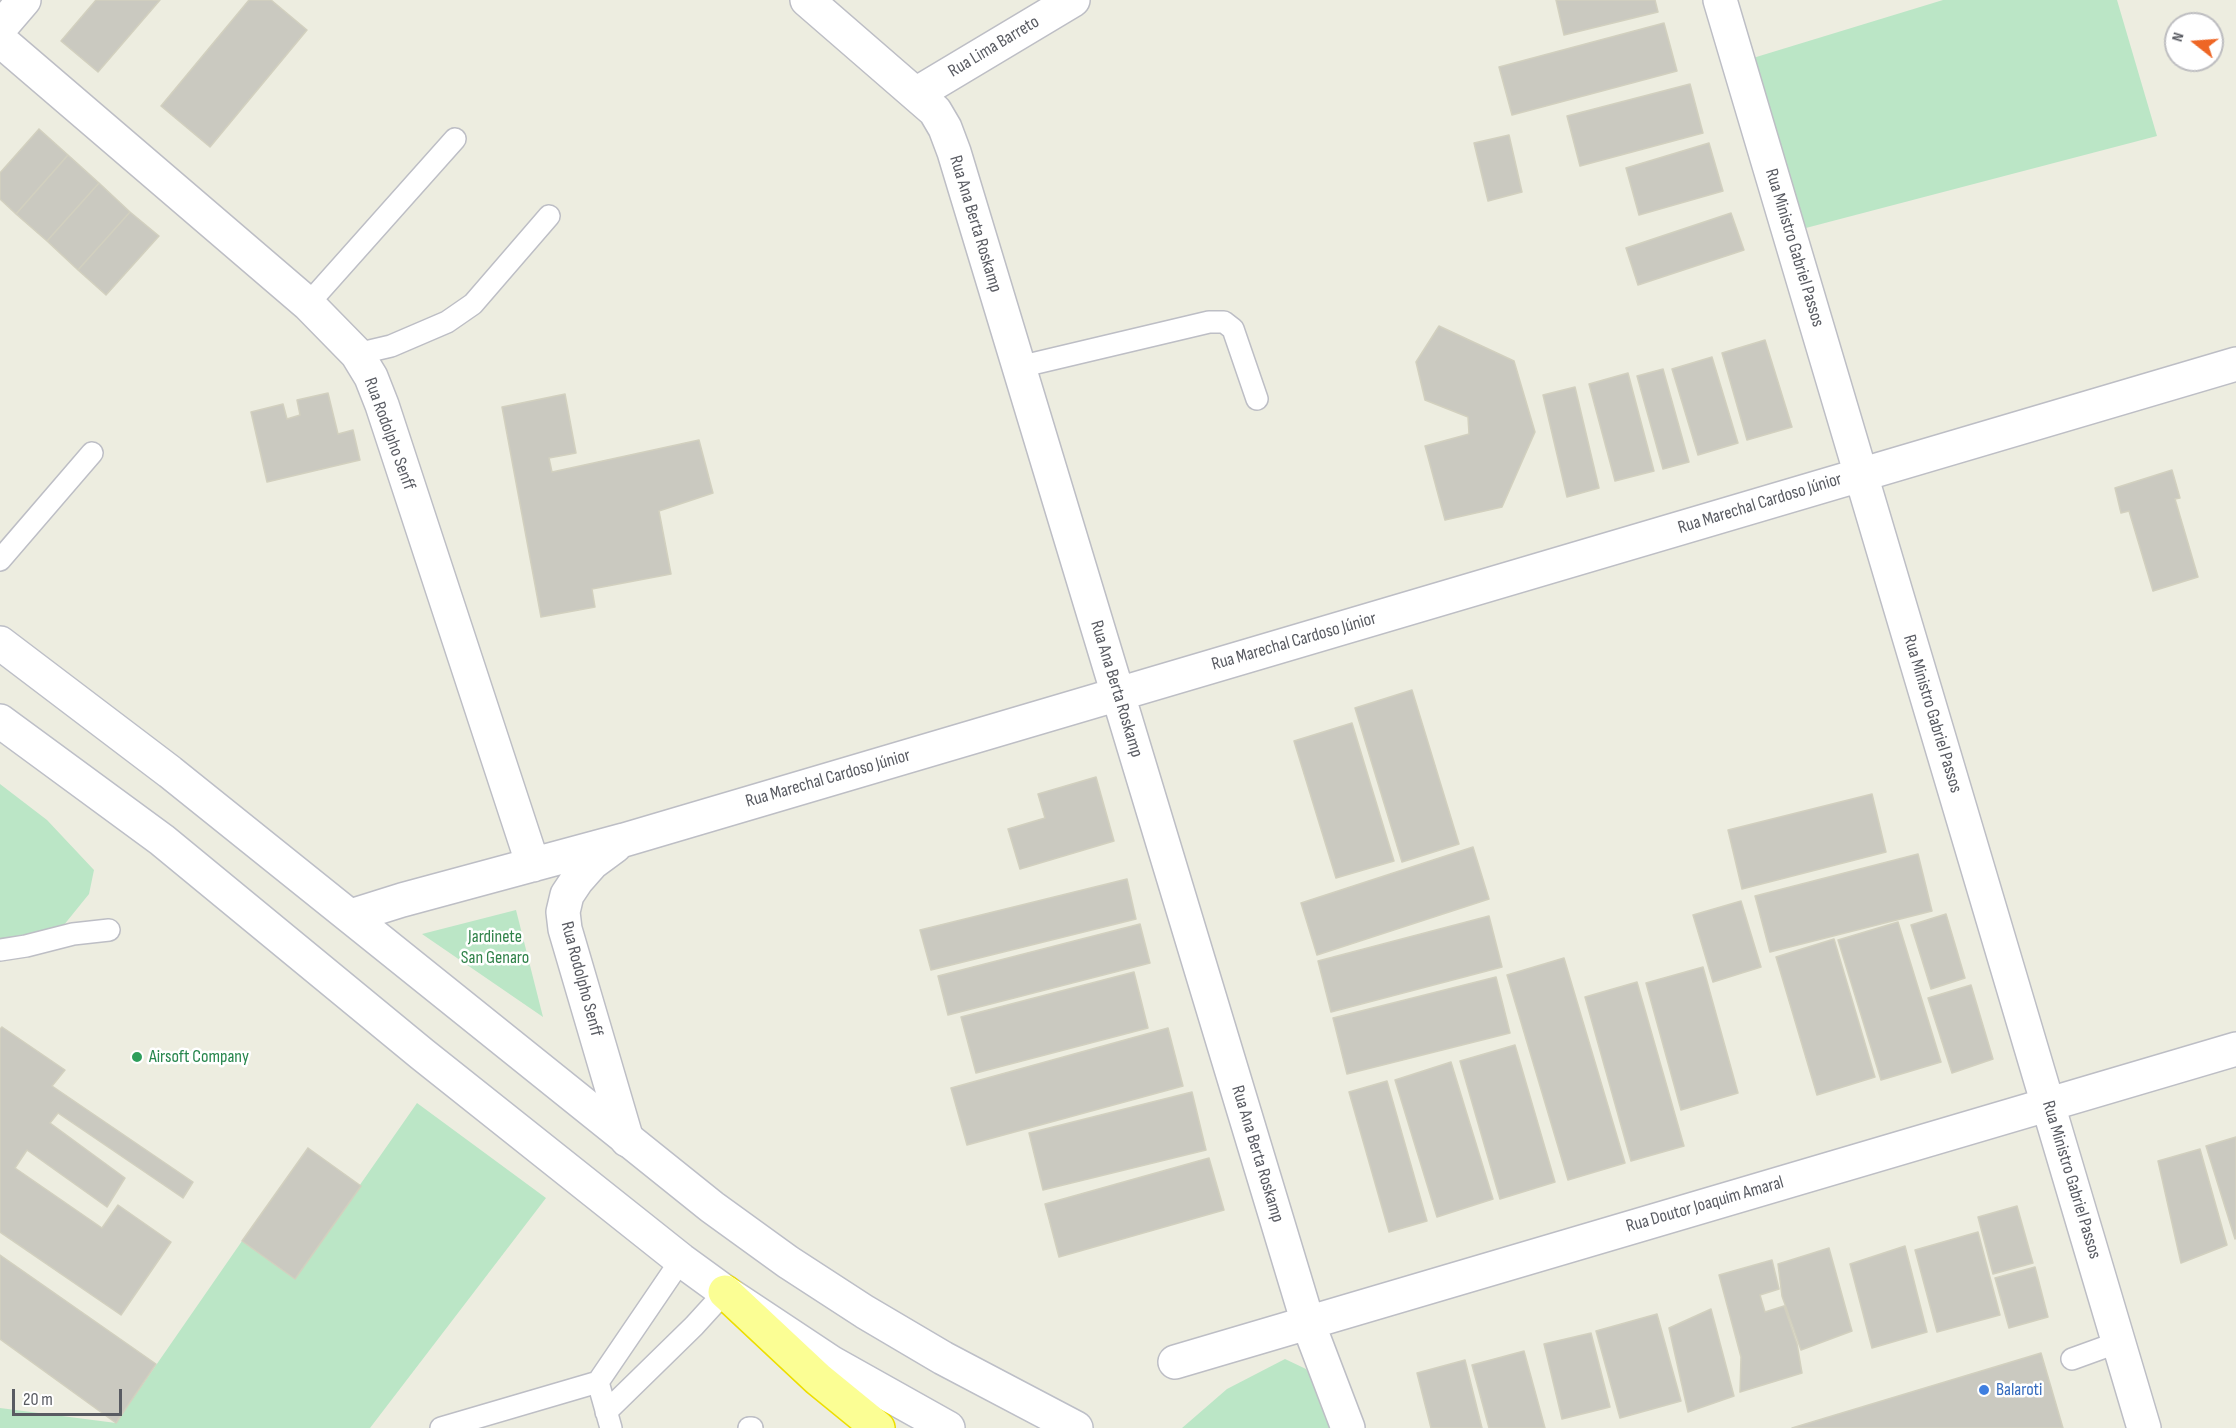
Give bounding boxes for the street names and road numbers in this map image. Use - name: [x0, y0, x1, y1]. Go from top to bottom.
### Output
- street label: Rua Lima Barreto: [945, 11, 1043, 83]
- street label: Rua Ana Berta Roskamp: [944, 153, 1006, 295]
- street label: Rua Ministro Gabriel Passos: [1760, 166, 1828, 330]
- street label: Rua Rodolpho Senff: [359, 375, 419, 493]
- street label: Rua Marechal Cardoso Júnior: [1675, 469, 1845, 539]
- street label: Rua Marechal Cardoso Júnior: [1209, 608, 1379, 676]
- street label: Rua Ana Berta Roskamp: [1085, 618, 1147, 760]
- street label: Rua Ministro Gabriel Passos: [1898, 632, 1966, 796]
- street label: Rua Marechal Cardoso Júnior: [743, 745, 913, 813]
- street label: Rua Rodolpho Senff: [555, 919, 607, 1039]
- street label: Rua Ana Berta Roskamp: [1226, 1083, 1288, 1225]
- street label: Rua Ministro Gabriel Passos: [2037, 1098, 2105, 1262]
- street label: Rua Doutor Joaquim Amaral: [1624, 1172, 1786, 1238]

